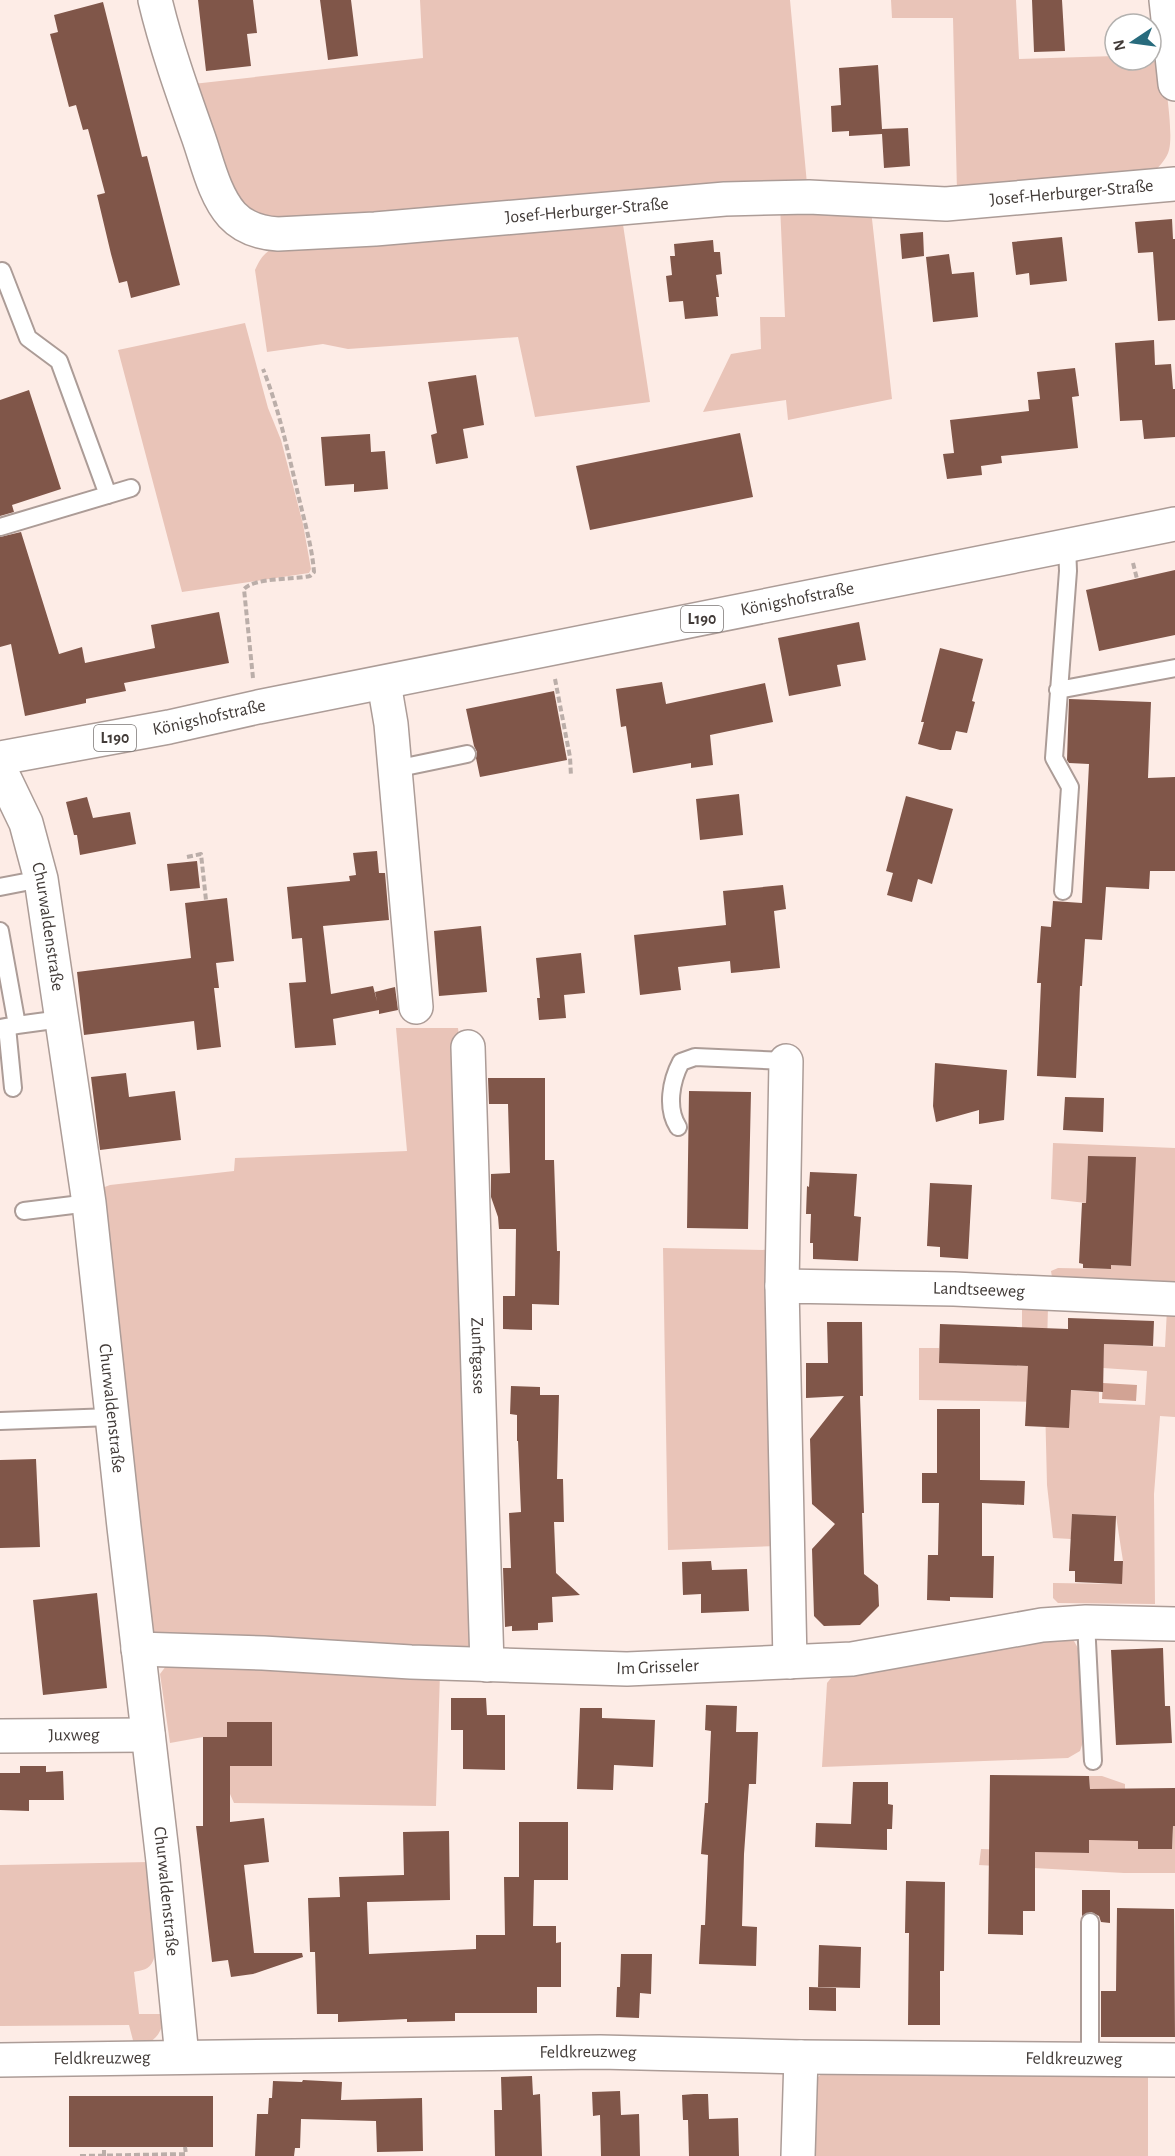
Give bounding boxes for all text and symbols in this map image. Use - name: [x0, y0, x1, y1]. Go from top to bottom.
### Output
- north arrow: [1103, 12, 1163, 72]
- text: N: [1110, 38, 1128, 52]
- street label: Josef-Herburger-Straße: [989, 177, 1154, 209]
- street label: Josef-Herburger-Straße: [504, 195, 669, 227]
- street label: Königshofstraße: [739, 579, 856, 619]
- road number: L190: [681, 606, 723, 632]
- street label: Königshofstraße: [151, 697, 267, 739]
- road number: L190: [94, 725, 136, 751]
- street label: Churwaldenstraße: [28, 860, 66, 992]
- street label: Landtseeweg: [933, 1280, 1025, 1301]
- street label: Zunftgasse: [467, 1317, 488, 1395]
- street label: Churwaldenstraße: [95, 1343, 127, 1474]
- street label: Im Grisseler: [616, 1657, 700, 1678]
- street label: Juxweg: [48, 1726, 100, 1745]
- street label: Churwaldenstraße: [150, 1826, 181, 1957]
- street label: Feldkreuzweg: [539, 2043, 637, 2062]
- street label: Feldkreuzweg: [53, 2049, 151, 2068]
- street label: Feldkreuzweg: [1025, 2050, 1123, 2069]

